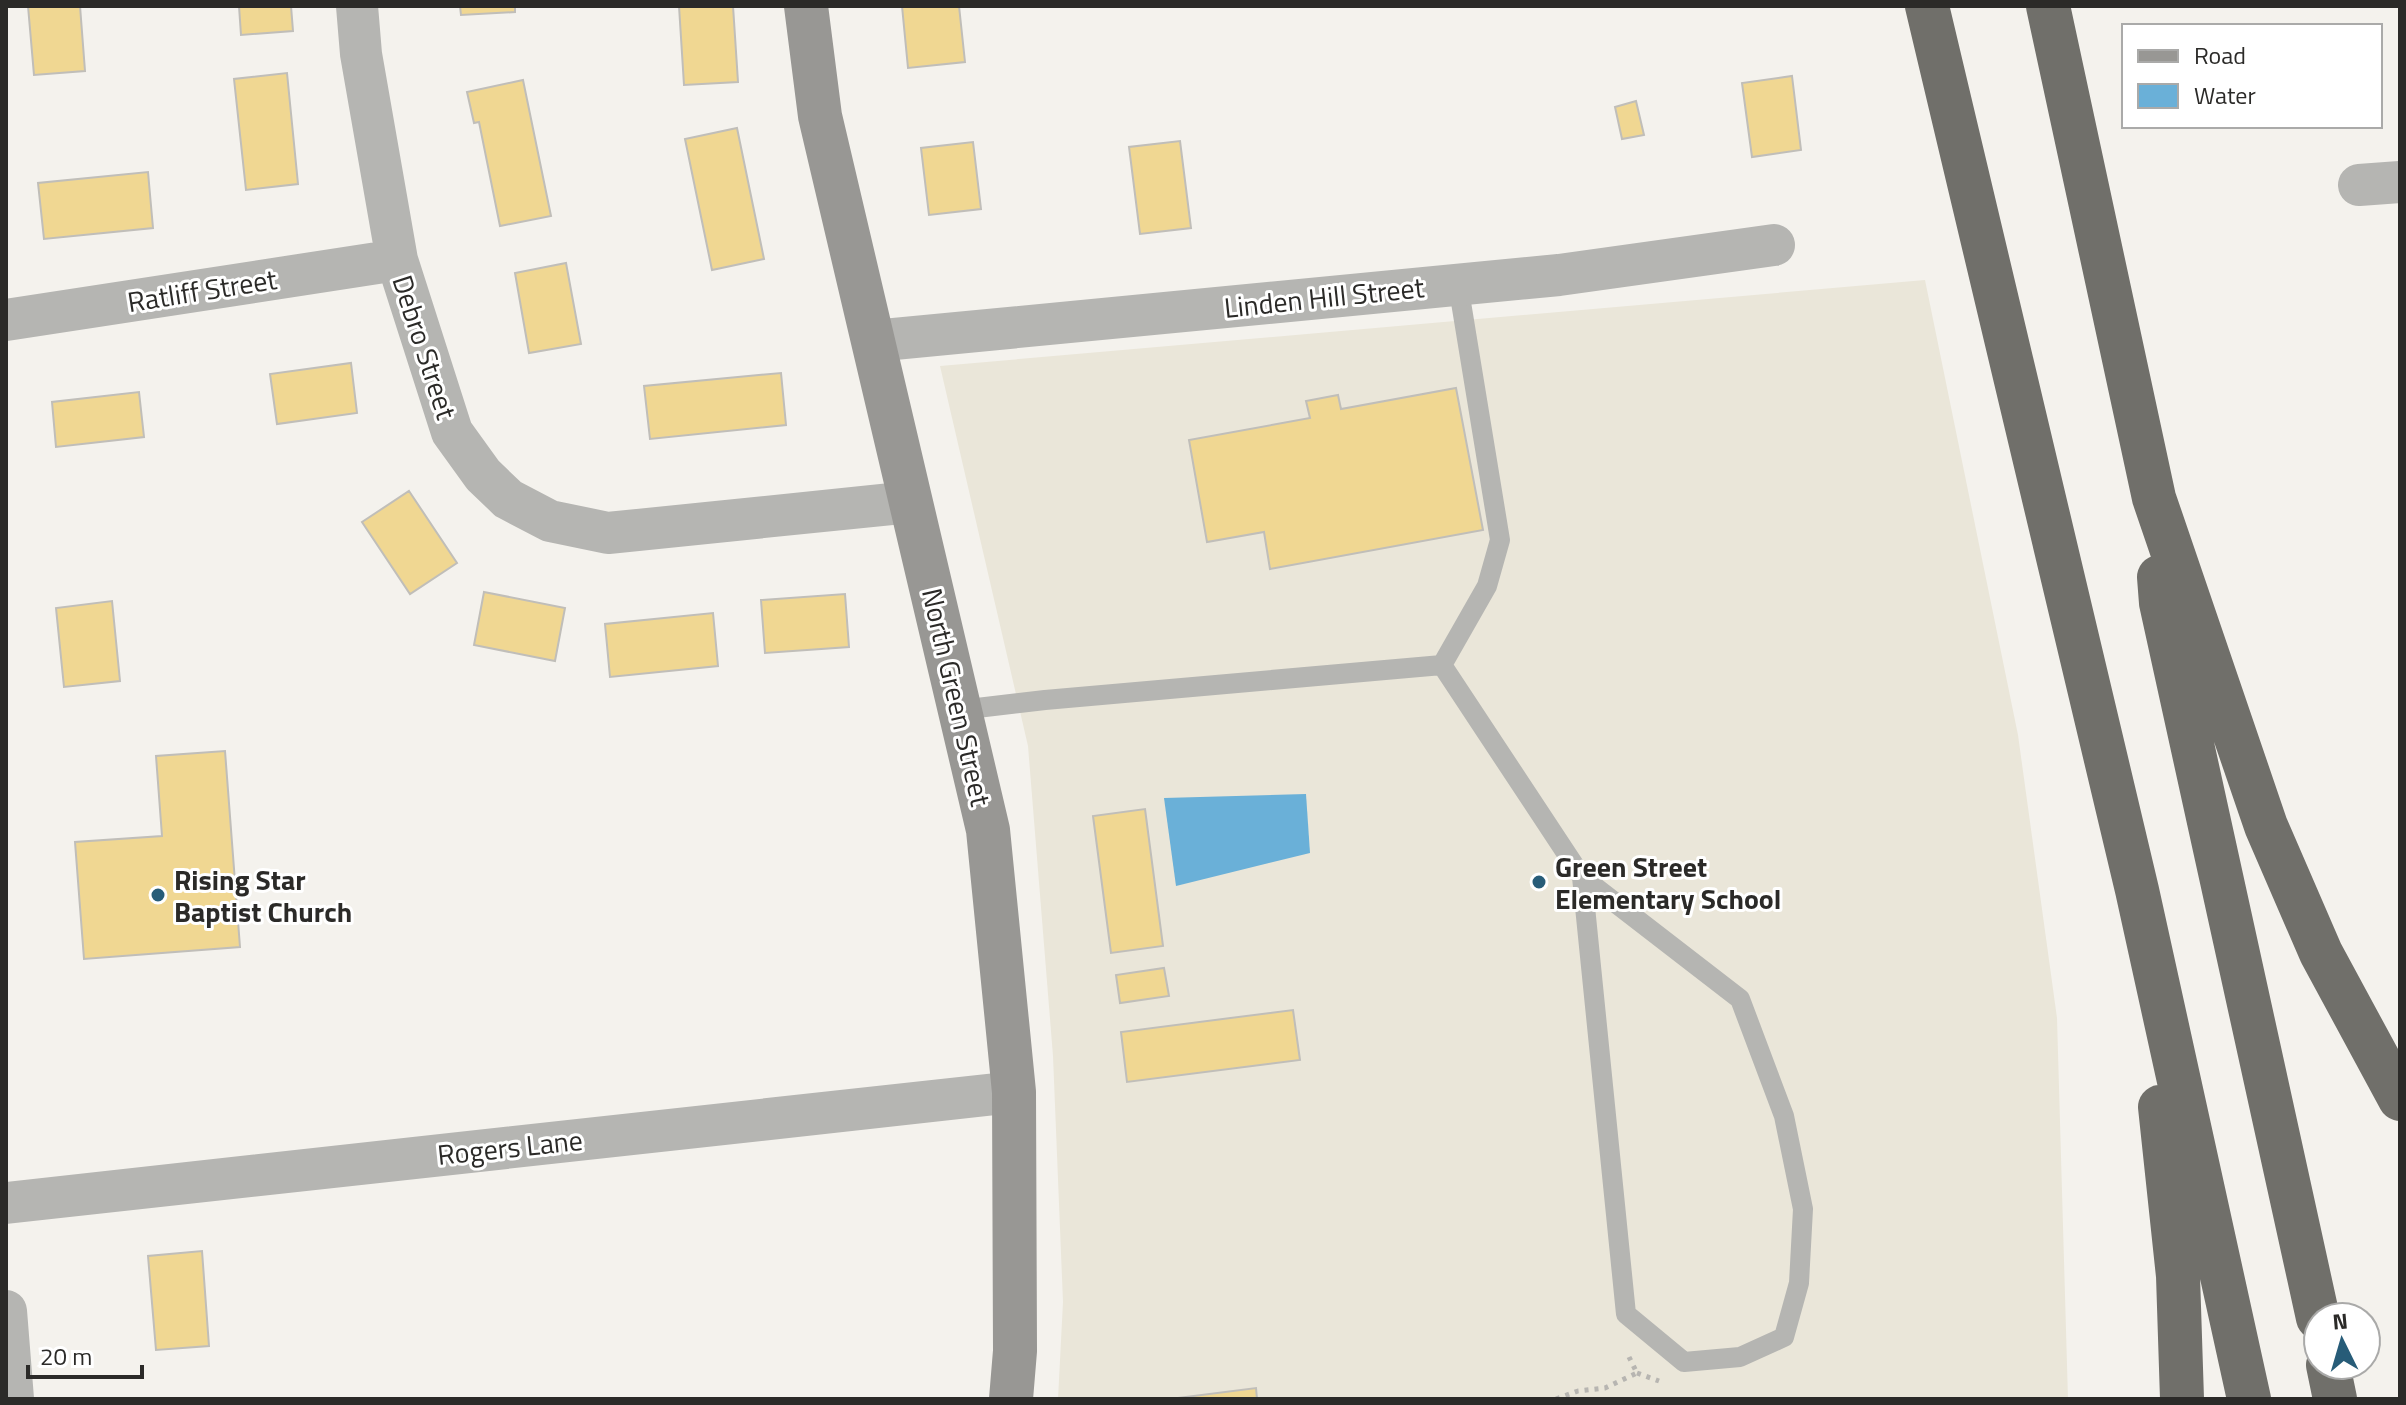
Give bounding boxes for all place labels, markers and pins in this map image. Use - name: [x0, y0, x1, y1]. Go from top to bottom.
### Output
- place label: Green Street Elementary School: [1555, 845, 1781, 920]
- place label: Rising Star Baptist Church: [174, 858, 352, 933]
- marker: Green Street Elementary School: [1530, 873, 1548, 891]
- marker: Rising Star Baptist Church: [149, 886, 167, 904]

